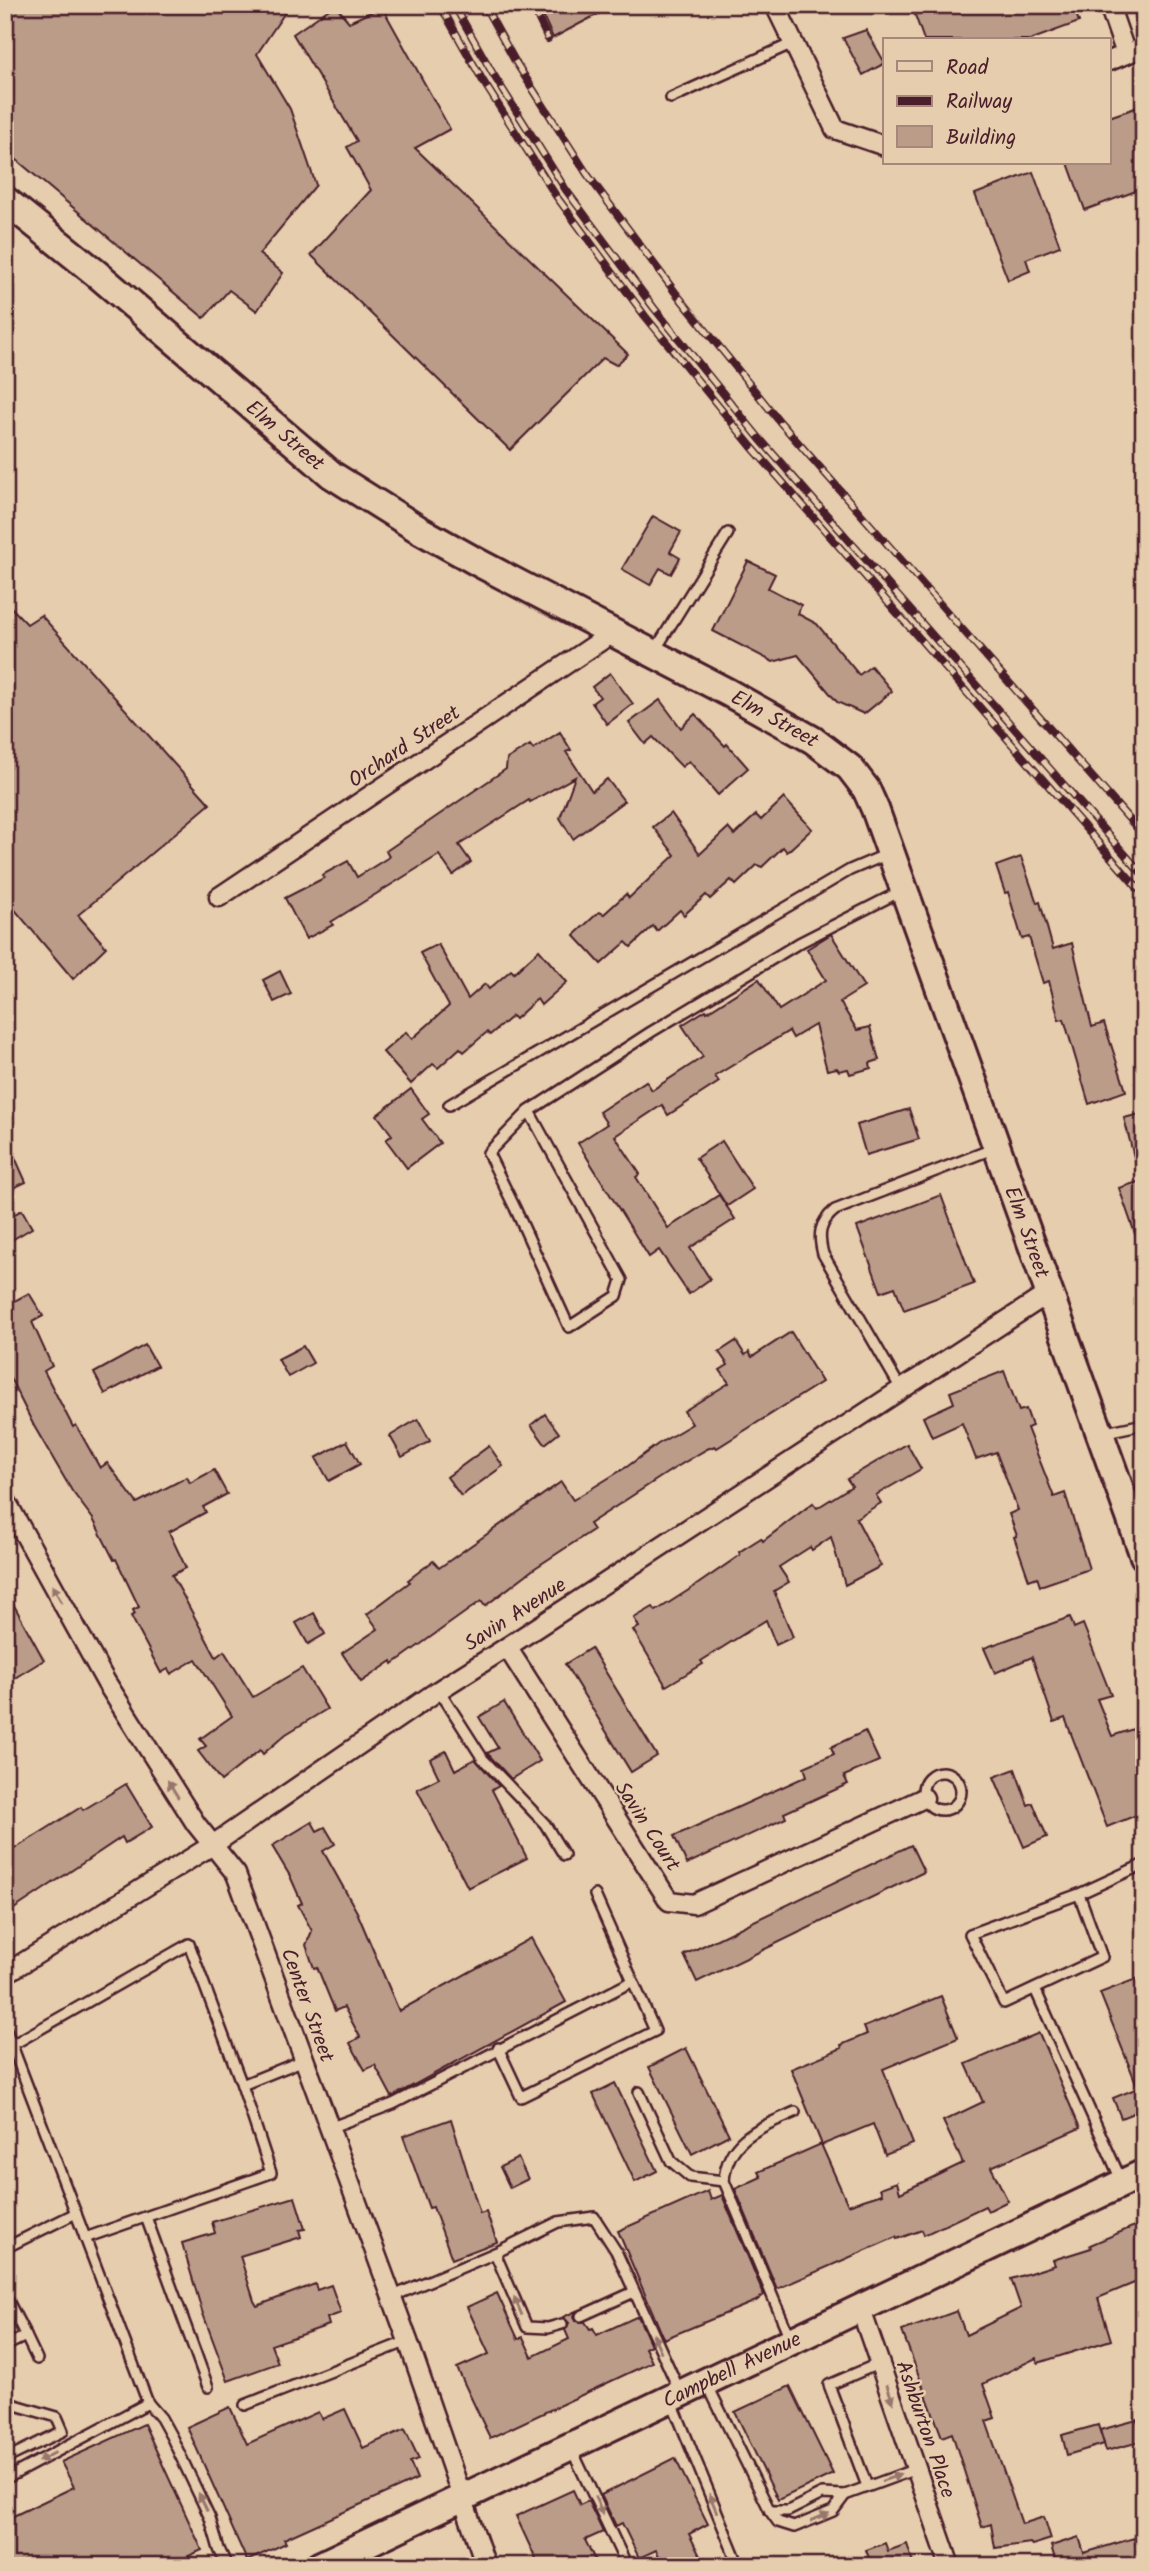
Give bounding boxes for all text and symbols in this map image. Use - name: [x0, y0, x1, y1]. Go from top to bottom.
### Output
- legend: [883, 38, 1110, 164]
- text: Road: [946, 52, 989, 85]
- text: Railway: [946, 86, 1012, 119]
- text: Building: [946, 122, 1016, 155]
- street label: Elm Street: [237, 393, 332, 481]
- street label: Elm Street: [724, 682, 826, 757]
- street label: Orchard Street: [342, 697, 468, 797]
- street label: Elm Street: [994, 1182, 1058, 1284]
- street label: Savin Avenue: [458, 1569, 574, 1661]
- one-way arrow: [51, 1584, 63, 1604]
- street label: Savin Court: [605, 1775, 689, 1879]
- one-way arrow: [167, 1780, 180, 1799]
- street label: Center Street: [271, 1944, 343, 2068]
- one-way arrow: [512, 2296, 523, 2317]
- street label: Campbell Avenue: [657, 2323, 808, 2418]
- one-way arrow: [651, 2332, 662, 2353]
- street label: Ashburton Place: [886, 2356, 964, 2503]
- one-way arrow: [885, 2384, 896, 2405]
- one-way arrow: [38, 2451, 57, 2463]
- one-way arrow: [881, 2472, 902, 2483]
- one-way arrow: [197, 2492, 208, 2512]
- one-way arrow: [707, 2492, 718, 2513]
- one-way arrow: [593, 2496, 604, 2516]
- one-way arrow: [809, 2511, 830, 2522]

